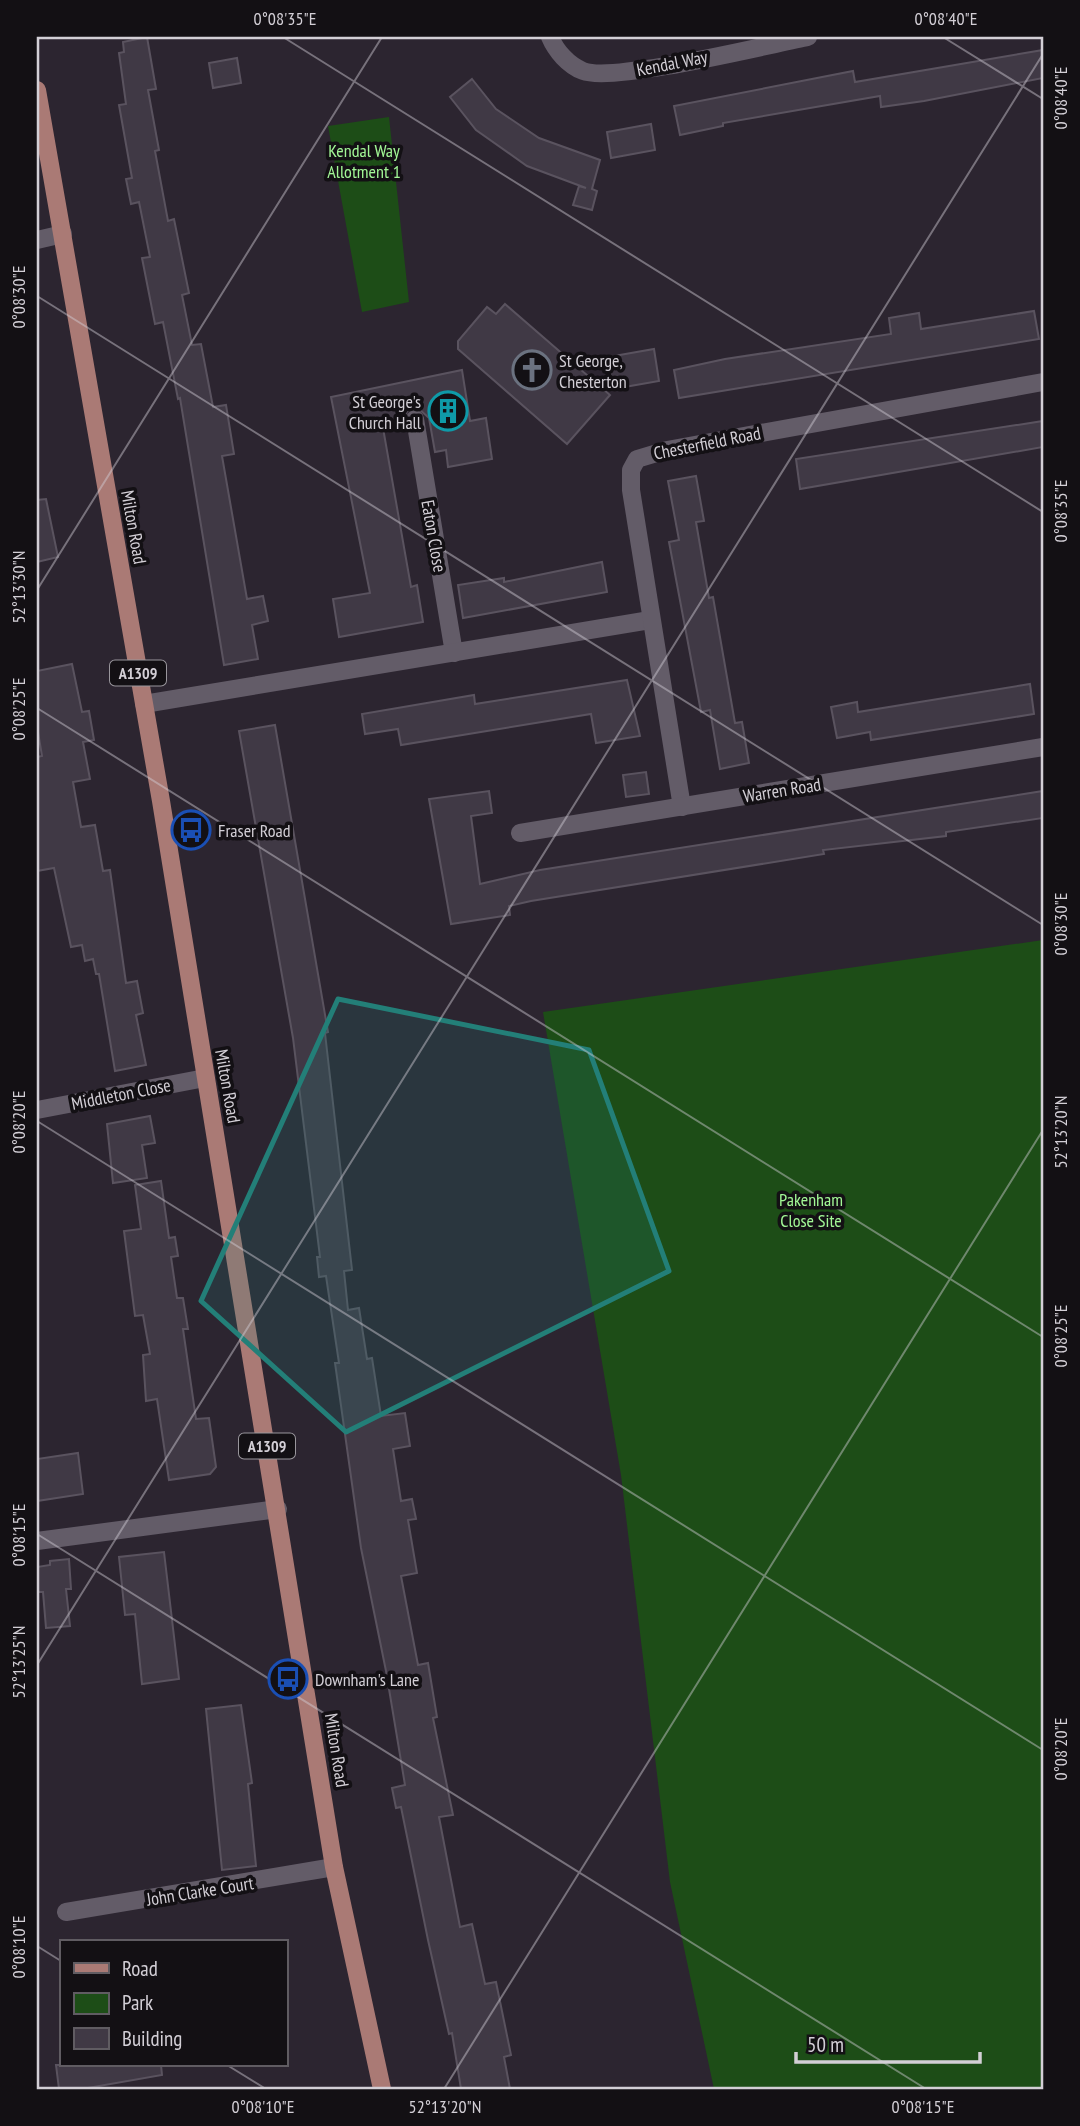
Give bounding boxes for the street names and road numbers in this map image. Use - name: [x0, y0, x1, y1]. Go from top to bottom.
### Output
- street label: Kendal Way: [635, 45, 710, 81]
- street label: Chesterfield Road: [651, 421, 763, 465]
- street label: Milton Road: [116, 488, 152, 566]
- street label: Eaton Close: [416, 498, 452, 574]
- road number: A1309: [110, 660, 166, 686]
- street label: Warren Road: [741, 773, 823, 807]
- street label: Milton Road: [210, 1047, 246, 1125]
- street label: Middleton Close: [69, 1073, 173, 1115]
- road number: A1309: [239, 1434, 295, 1458]
- street label: Milton Road: [320, 1711, 354, 1789]
- street label: John Clarke Court: [144, 1871, 255, 1911]

